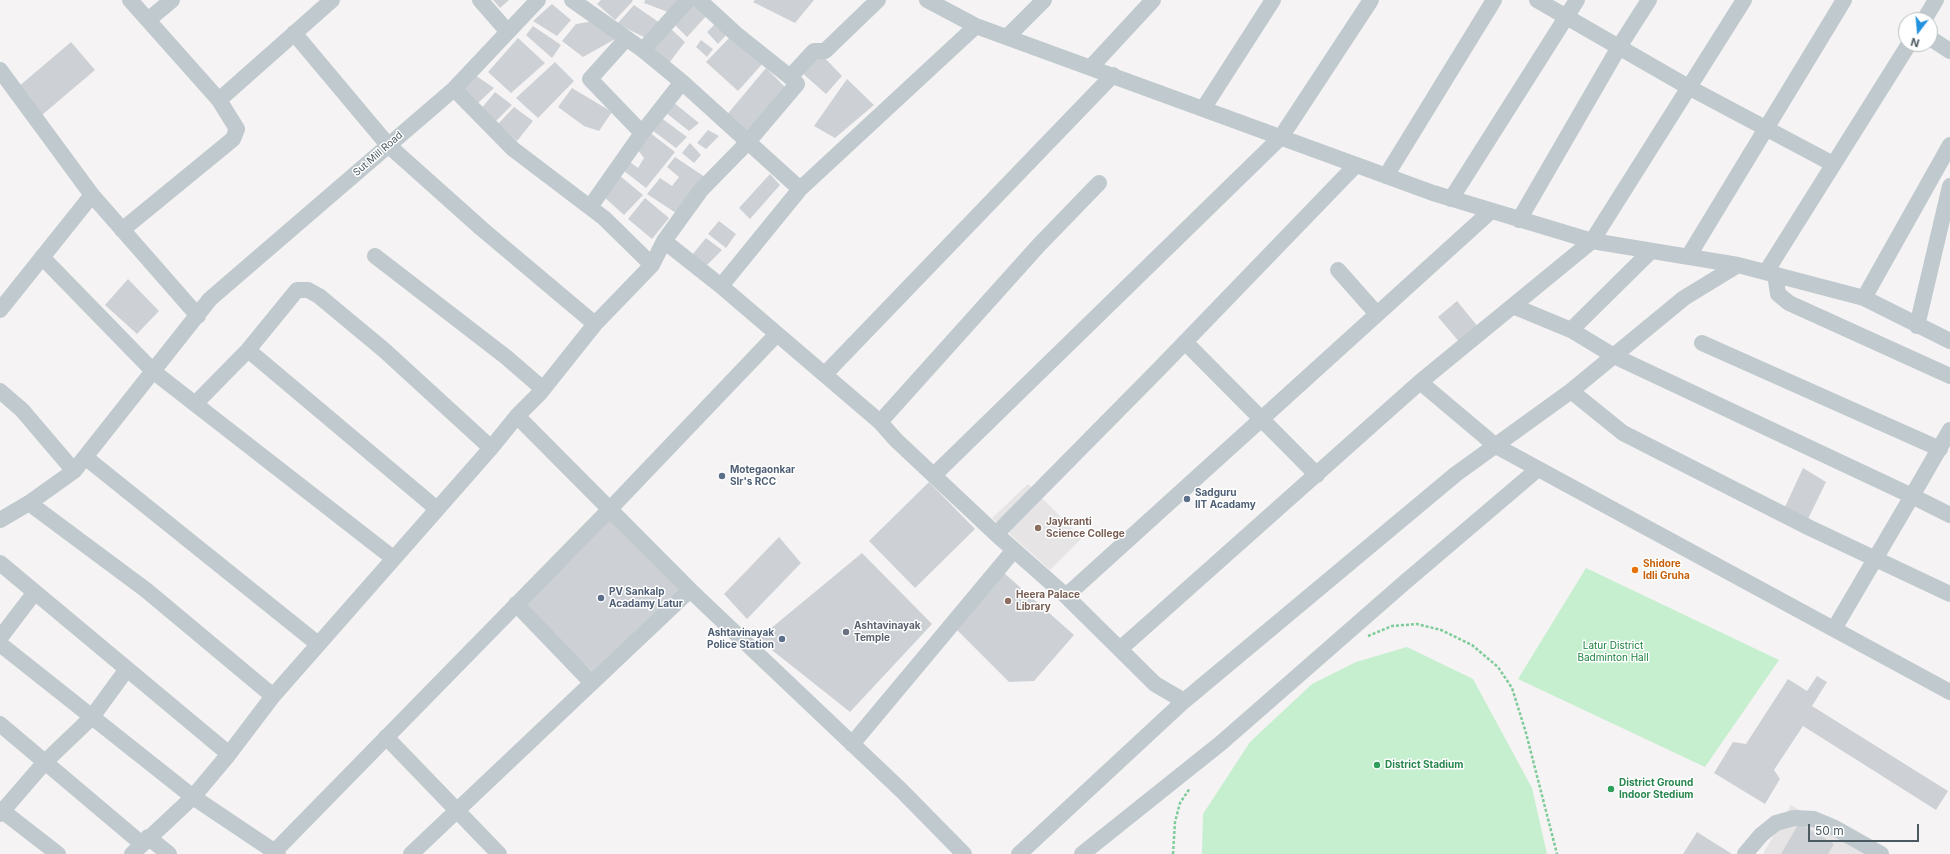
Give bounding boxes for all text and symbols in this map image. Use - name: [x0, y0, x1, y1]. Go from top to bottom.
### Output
- north arrow: [1898, 12, 1938, 52]
- text: N: [1909, 35, 1921, 50]
- street label: Sut Mill Road: [351, 129, 405, 179]
- place label: Motegaonkar SIr's RCC: [730, 464, 795, 488]
- marker: Motegaonkar SIr's RCC: [717, 471, 727, 481]
- place label: Sadguru IIT Acadamy: [1195, 487, 1256, 510]
- marker: Sadguru IIT Acadamy: [1182, 494, 1192, 504]
- place label: Jaykranti Science College: [1046, 516, 1125, 540]
- marker: Jaykranti Science College: [1033, 523, 1043, 533]
- place label: Shidore Idli Gruha: [1643, 558, 1690, 582]
- marker: Shidore Idli Gruha: [1630, 565, 1640, 575]
- place label: PV Sankalp Acadamy Latur: [609, 586, 683, 610]
- place label: Heera Palace Library: [1016, 589, 1080, 612]
- marker: PV Sankalp Acadamy Latur: [596, 593, 606, 603]
- marker: Heera Palace Library: [1003, 596, 1013, 606]
- place label: Ashtavinayak Temple: [854, 620, 921, 644]
- place label: Ashtavinayak Police Station: [707, 627, 774, 650]
- marker: Ashtavinayak Temple: [841, 627, 851, 637]
- marker: Ashtavinayak Police Station: [777, 634, 787, 644]
- park label: Latur District Badminton Hall: [1577, 640, 1649, 664]
- place label: District Stadium: [1385, 759, 1463, 771]
- marker: District Stadium: [1372, 760, 1382, 770]
- place label: District Ground Indoor Stedium: [1619, 777, 1693, 800]
- marker: District Ground Indoor Stedium: [1606, 784, 1616, 794]
- scale bar: [1810, 816, 1921, 842]
- text: 50 m: [1815, 823, 1844, 838]

